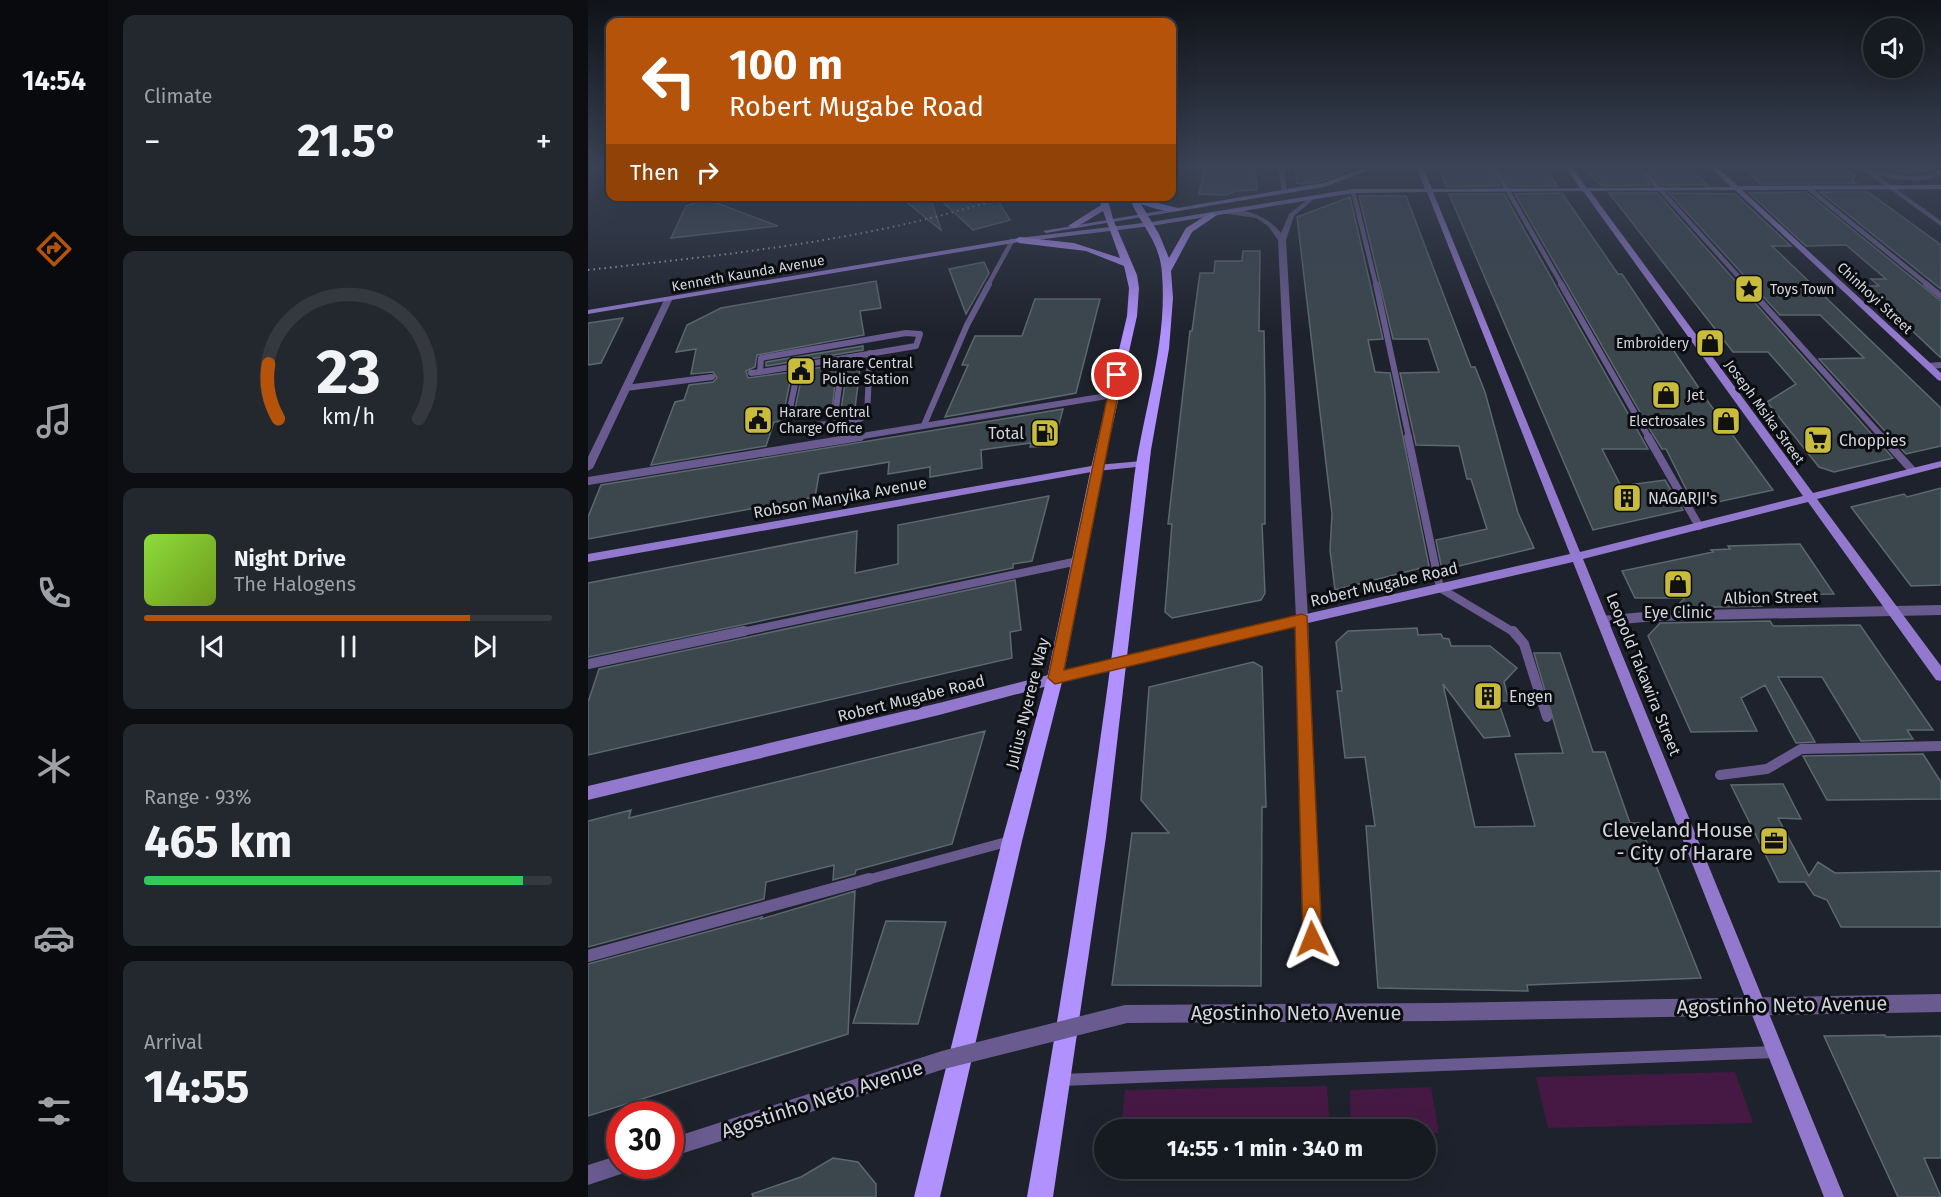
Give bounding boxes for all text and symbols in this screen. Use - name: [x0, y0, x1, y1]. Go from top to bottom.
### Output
- map controls: [1863, 18, 1923, 78]
- button: sound: [1863, 18, 1923, 78]
- text: 100 m: [729, 40, 843, 90]
- icon: left: [630, 42, 708, 120]
- text: 14:54: [22, 65, 86, 97]
- text: Climate: [144, 84, 212, 108]
- text: Robert Mugabe Road: [729, 91, 984, 123]
- text: 21.5°: [297, 114, 399, 168]
- text: −: [144, 122, 161, 162]
- text: +: [536, 122, 552, 162]
- icon: right: [691, 156, 724, 189]
- text: Then: [630, 159, 679, 186]
- icon: directions: [33, 228, 75, 270]
- street label: Kenneth Kaunda Avenue: [670, 252, 826, 295]
- street label: Chinhoyi Street: [1833, 259, 1917, 338]
- place icon: Toys Town: [1733, 273, 1765, 305]
- place label: Toys Town: [1770, 281, 1835, 298]
- shop icon: Embroidery: [1694, 327, 1726, 359]
- text: 23: [316, 335, 380, 410]
- place label: Embroidery: [1616, 335, 1689, 352]
- pin: [1091, 349, 1142, 400]
- public building icon: Harare Central Police Station: [785, 355, 817, 387]
- place label: Harare Central Police Station: [822, 355, 913, 388]
- street label: Joseph Msika Street: [1721, 357, 1809, 468]
- icon: arrive: [1100, 358, 1133, 391]
- shop icon: Jet: [1650, 379, 1682, 411]
- place label: Jet: [1687, 387, 1705, 404]
- icon: music: [33, 400, 75, 442]
- public building icon: Harare Central Charge Office: [742, 404, 774, 436]
- place label: Harare Central Charge Office: [779, 404, 870, 437]
- text: km/h: [321, 405, 375, 431]
- shop icon: Electrosales: [1710, 405, 1742, 437]
- place label: Electrosales: [1629, 413, 1705, 430]
- fuel station icon: Total: [1029, 417, 1061, 449]
- place label: Total: [988, 424, 1024, 443]
- supermarket icon: Choppies: [1802, 424, 1834, 456]
- place label: Choppies: [1839, 431, 1906, 450]
- street label: Robson Manyika Avenue: [752, 473, 928, 522]
- building icon: NAGARJI's: [1611, 482, 1643, 514]
- place label: NAGARJI's: [1648, 489, 1717, 508]
- text: Night Drive: [234, 545, 346, 572]
- street label: Robert Mugabe Road: [1308, 558, 1460, 611]
- shop icon: Eye Clinic: [1662, 568, 1694, 600]
- icon: phone: [33, 572, 75, 614]
- text: The Halogens: [234, 572, 356, 596]
- street label: Albion Street: [1724, 587, 1819, 608]
- street label: Leopold Takawira Street: [1602, 590, 1685, 758]
- place label: Eye Clinic: [1644, 603, 1713, 622]
- icon: previous: [196, 630, 229, 663]
- icon: pause: [332, 630, 365, 663]
- icon: next: [468, 630, 501, 663]
- street label: Julius Nyerere Way: [1002, 636, 1053, 770]
- street label: Robert Mugabe Road: [836, 671, 987, 726]
- building icon: Engen: [1472, 680, 1504, 712]
- place label: Engen: [1509, 687, 1553, 706]
- icon: climate: [33, 745, 75, 787]
- text: Range · 93%: [144, 785, 251, 809]
- text: 465 km: [144, 815, 292, 869]
- place label: Cleveland House - City of Harare: [1602, 818, 1753, 865]
- office icon: Cleveland House - City of Harare: [1758, 825, 1790, 857]
- position arrow: [1280, 907, 1344, 971]
- icon: car: [33, 917, 75, 959]
- street label: Agostinho Neto Avenue: [1676, 991, 1888, 1019]
- street label: Agostinho Neto Avenue: [1191, 1001, 1401, 1025]
- text: Arrival: [144, 1030, 203, 1054]
- street label: Agostinho Neto Avenue: [718, 1055, 926, 1143]
- text: 14:55: [144, 1060, 249, 1114]
- icon: filters: [33, 1090, 75, 1132]
- speed limit sign: 30: [606, 1101, 684, 1179]
- text: 14:55 · 1 min · 340 m: [1167, 1135, 1363, 1162]

